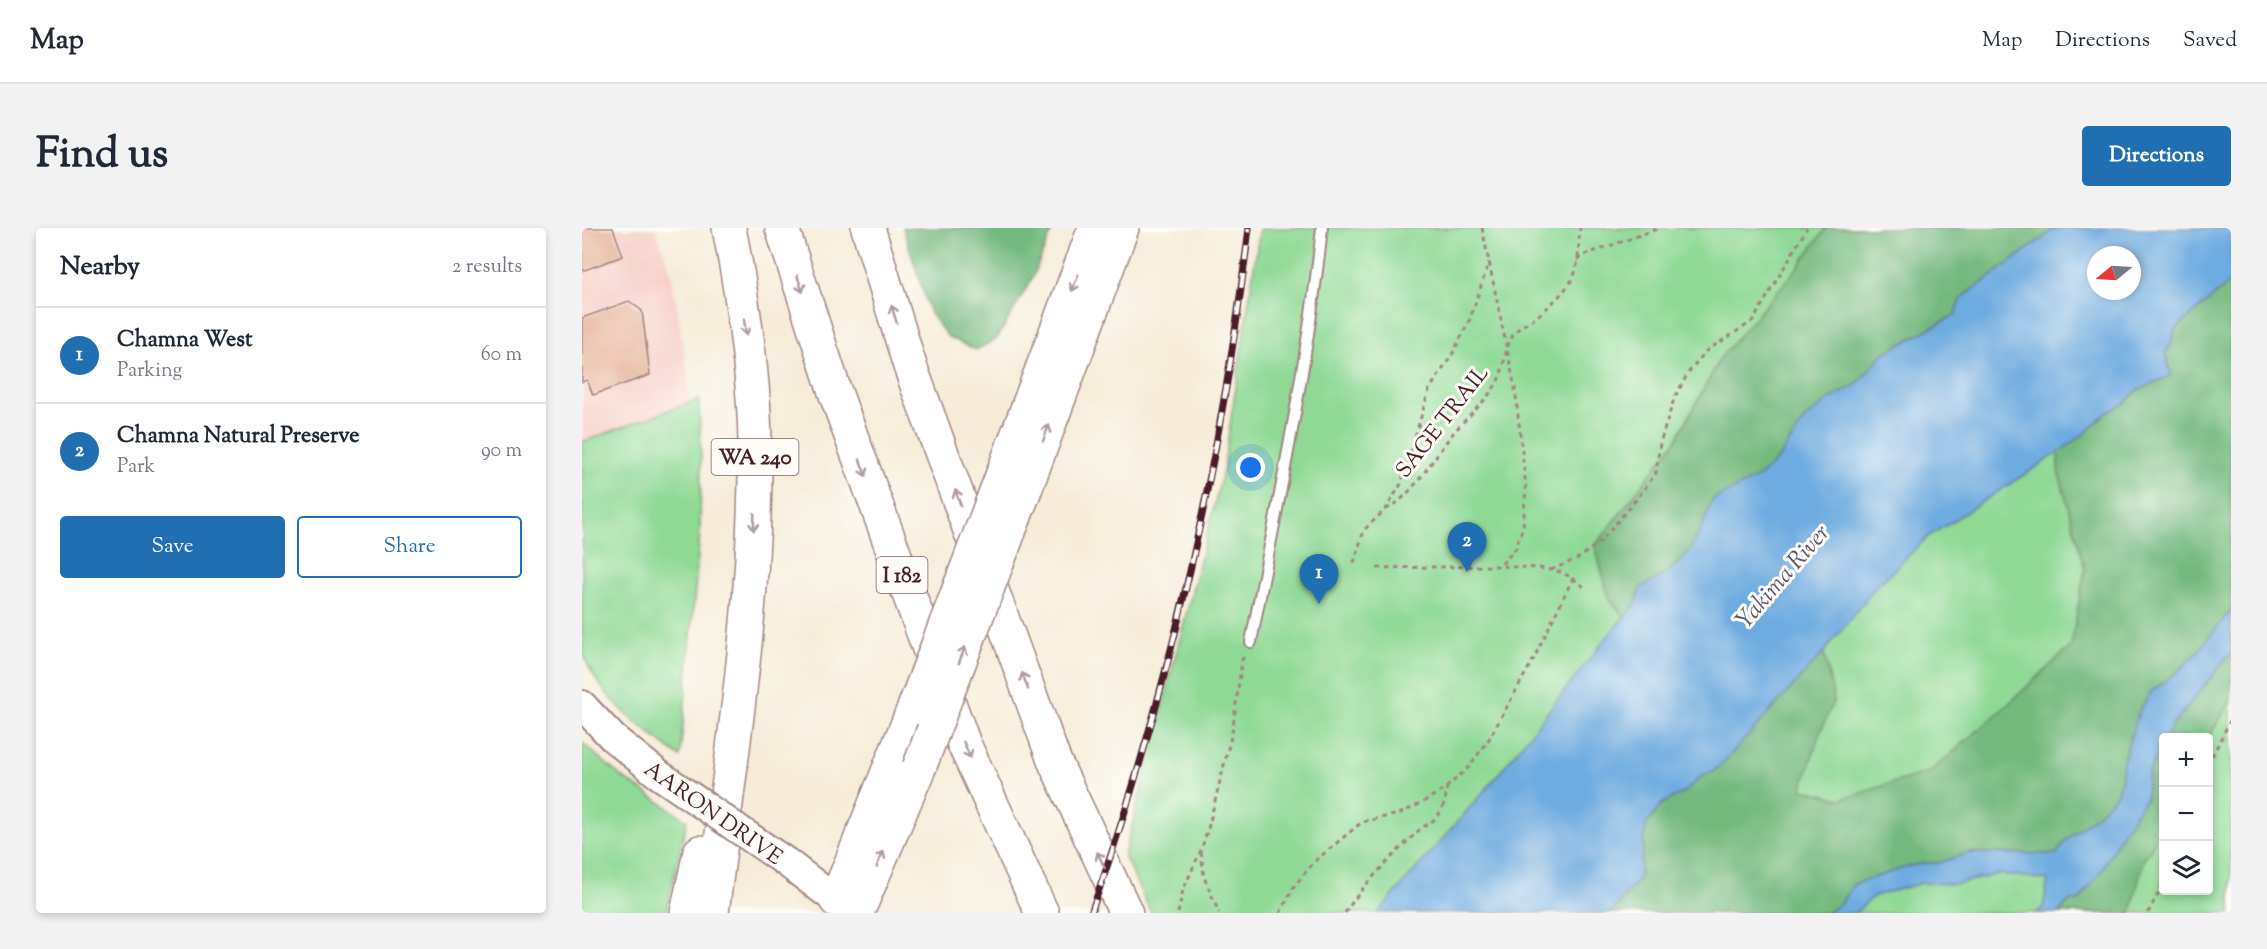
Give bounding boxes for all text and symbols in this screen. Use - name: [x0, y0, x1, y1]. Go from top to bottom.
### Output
- text: Map: [30, 21, 84, 61]
- text: Map: [1982, 26, 2022, 56]
- text: Directions: [2055, 26, 2150, 56]
- text: Saved: [2183, 26, 2237, 56]
- text: Find us: [36, 126, 168, 186]
- button: Directions: [2082, 126, 2231, 186]
- north arrow: [2087, 246, 2141, 300]
- text: Nearby: [60, 249, 140, 286]
- text: 2 results: [452, 253, 522, 282]
- one-way arrow: [1068, 273, 1079, 292]
- one-way arrow: [795, 274, 806, 293]
- one-way arrow: [888, 305, 899, 324]
- one-way arrow: [740, 317, 751, 336]
- text: Chamna West: [117, 325, 253, 357]
- text: 1: [76, 341, 83, 370]
- text: 60 m: [481, 341, 522, 370]
- text: Parking: [117, 357, 182, 386]
- street label: SAGE TRAIL: [1389, 360, 1497, 486]
- text: Chamna Natural Preserve: [117, 421, 360, 453]
- one-way arrow: [1042, 424, 1053, 442]
- text: 2: [75, 437, 84, 466]
- text: 90 m: [481, 437, 522, 466]
- road number: WA 240: [712, 439, 798, 475]
- text: Park: [117, 453, 155, 482]
- your location: [1236, 453, 1265, 482]
- one-way arrow: [858, 459, 869, 477]
- one-way arrow: [952, 489, 963, 508]
- one-way arrow: [748, 511, 760, 531]
- button: Save: [60, 516, 285, 578]
- button: Share: [297, 516, 522, 578]
- water label: Yakima River: [1729, 517, 1839, 637]
- pin: 2: [1448, 522, 1486, 572]
- pin: 1: [1300, 554, 1338, 604]
- road number: I 182: [876, 557, 928, 593]
- one-way arrow: [957, 646, 968, 665]
- one-way arrow: [1019, 672, 1030, 691]
- map controls: [2159, 733, 2213, 895]
- button: +: [2159, 733, 2213, 787]
- one-way arrow: [962, 740, 973, 758]
- street label: AARON DRIVE: [636, 755, 788, 874]
- button: −: [2159, 787, 2213, 841]
- button: layers: [2159, 841, 2213, 895]
- one-way arrow: [875, 851, 886, 869]
- one-way arrow: [1095, 852, 1107, 870]

